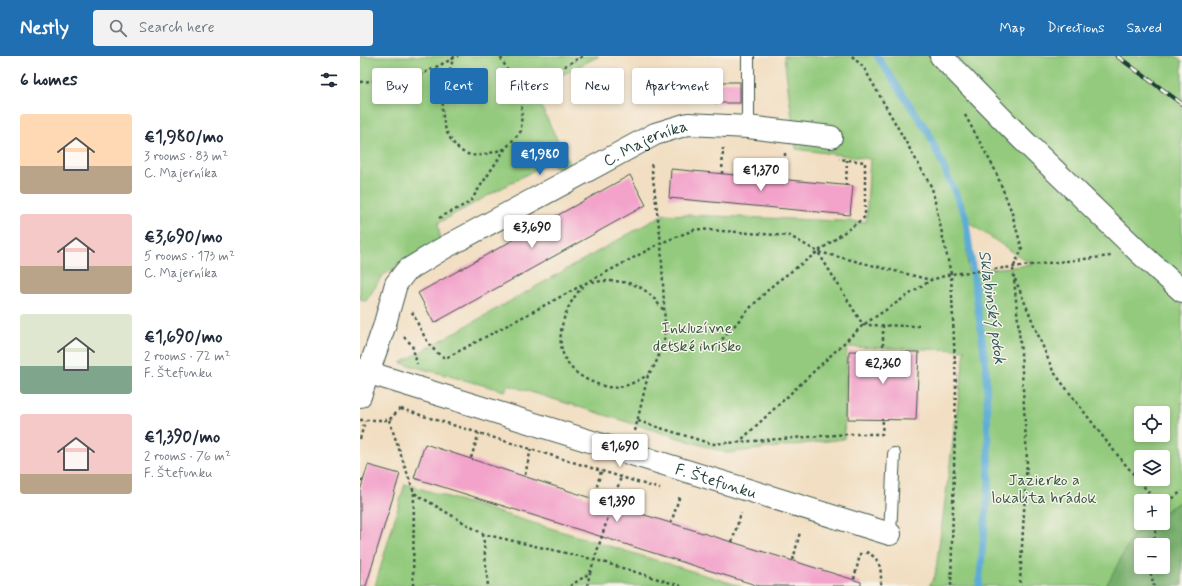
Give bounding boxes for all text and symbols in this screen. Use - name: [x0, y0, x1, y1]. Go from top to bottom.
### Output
- search box: [93, 10, 373, 46]
- text: Nestly: [20, 16, 69, 41]
- icon: search: [107, 17, 129, 39]
- text: Search here: [139, 18, 215, 38]
- text: Map: [999, 19, 1025, 37]
- text: Directions: [1047, 19, 1105, 37]
- text: Saved: [1127, 19, 1162, 37]
- chip: Buy: [372, 68, 422, 104]
- chip: Rent: [430, 68, 488, 104]
- chip: Filters: [496, 68, 563, 104]
- chip: New: [571, 68, 624, 104]
- chip: Apartment: [632, 68, 723, 104]
- text: 6 homes: [20, 69, 78, 91]
- icon: filters: [318, 69, 340, 91]
- street label: C. Majerníka: [600, 116, 690, 172]
- text: €1,980/mo: [144, 126, 223, 148]
- icon: home: [52, 130, 100, 178]
- pin: €1,980: [507, 142, 573, 176]
- text: €1,980: [520, 146, 560, 163]
- text: 3 rooms · 83 m²: [144, 148, 228, 165]
- pin: €1,370: [728, 158, 794, 192]
- text: €1,370: [742, 162, 780, 179]
- text: C. Majerníka: [144, 165, 218, 182]
- pin: €3,690: [499, 215, 565, 249]
- text: €3,690: [513, 219, 551, 236]
- text: €3,690/mo: [144, 226, 223, 248]
- icon: home: [52, 230, 100, 278]
- text: 5 rooms · 173 m²: [144, 248, 235, 265]
- water label: Sklabinský potok: [973, 249, 1011, 366]
- text: C. Majerníka: [144, 265, 218, 282]
- park label: Inkluzívne detské ihrisko: [653, 318, 741, 357]
- text: €1,690/mo: [144, 326, 223, 348]
- icon: home: [52, 330, 100, 378]
- text: 2 rooms · 72 m²: [144, 348, 230, 365]
- pin: €2,360: [850, 351, 916, 385]
- text: €2,360: [865, 355, 901, 372]
- text: F. Štefunku: [144, 365, 213, 382]
- map controls: [1134, 406, 1170, 574]
- button: locate: [1134, 406, 1170, 442]
- text: €1,390/mo: [144, 426, 220, 448]
- icon: home: [52, 430, 100, 478]
- pin: €1,690: [587, 434, 653, 468]
- text: €1,690: [601, 438, 639, 455]
- text: 2 rooms · 76 m²: [144, 448, 231, 465]
- button: layers: [1134, 450, 1170, 486]
- street label: F. Štefunku: [672, 459, 759, 504]
- text: F. Štefunku: [144, 465, 213, 482]
- park label: Jazierko a lokalita hrádok: [991, 470, 1097, 509]
- pin: €1,390: [584, 489, 650, 523]
- text: €1,390: [599, 493, 635, 510]
- button: +: [1134, 494, 1170, 530]
- button: −: [1134, 538, 1170, 574]

